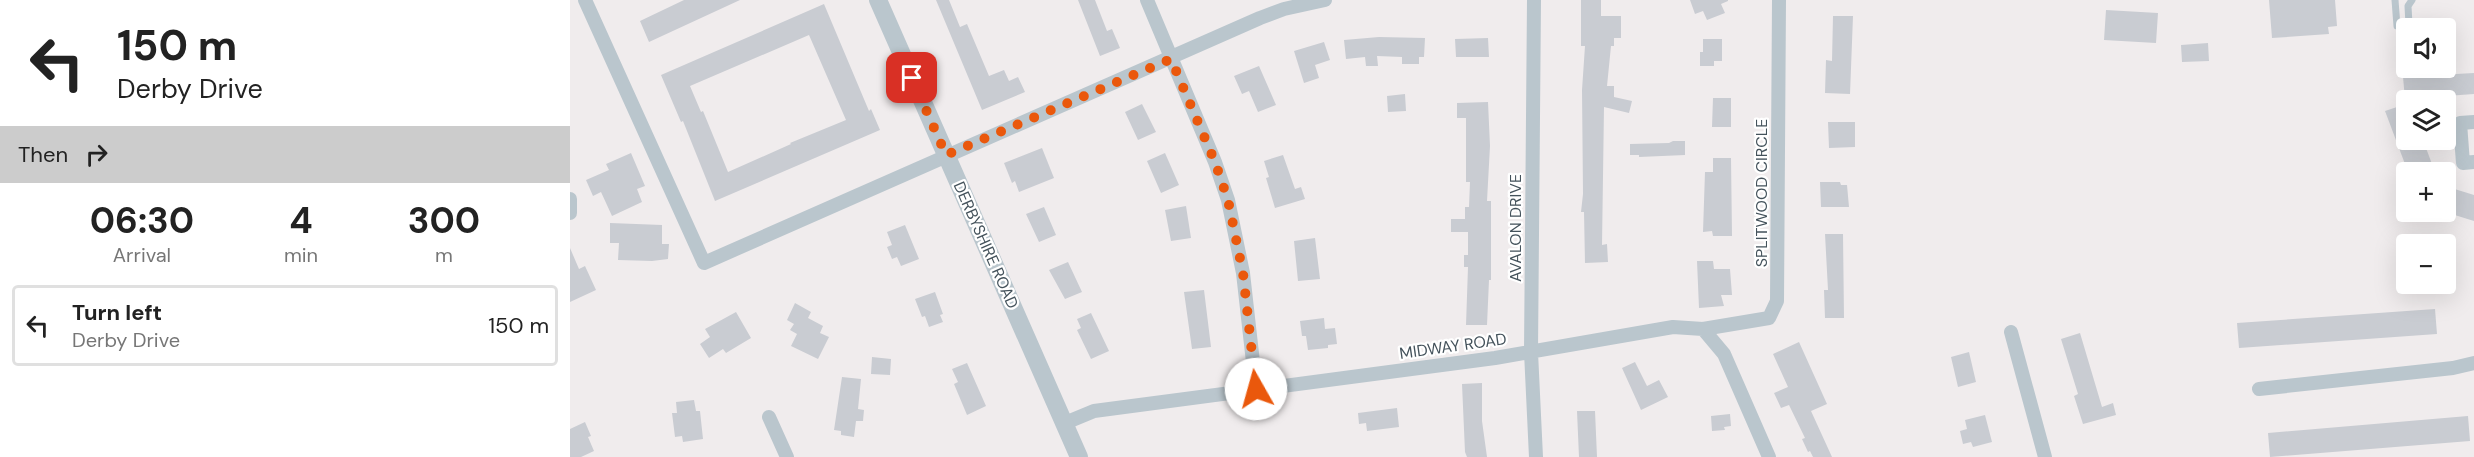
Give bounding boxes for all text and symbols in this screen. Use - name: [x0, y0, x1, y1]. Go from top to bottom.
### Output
- text: 150 m: [117, 18, 237, 73]
- map controls: [2396, 18, 2456, 294]
- button: sound: [2396, 18, 2456, 78]
- icon: left: [18, 24, 96, 102]
- pin: [886, 52, 937, 103]
- icon: arrive: [895, 61, 928, 94]
- text: Derby Drive: [117, 71, 263, 106]
- button: layers: [2396, 90, 2456, 150]
- street label: SPLITWOOD CIRCLE: [1751, 119, 1772, 267]
- icon: right: [80, 138, 113, 171]
- text: Then: [18, 140, 68, 169]
- button: +: [2396, 162, 2456, 222]
- street label: AVALON DRIVE: [1505, 174, 1526, 282]
- street label: DERBYSHIRE ROAD: [949, 178, 1023, 312]
- text: 06:30: [90, 197, 194, 244]
- text: 4: [289, 197, 313, 244]
- text: 300: [408, 197, 480, 244]
- button: −: [2396, 234, 2456, 294]
- text: Arrival: [113, 242, 171, 268]
- text: min: [284, 242, 318, 268]
- text: m: [435, 242, 453, 268]
- text: Turn left: [72, 298, 162, 327]
- icon: left: [21, 309, 54, 342]
- text: 150 m: [488, 311, 549, 340]
- text: Derby Drive: [72, 327, 180, 353]
- street label: MIDWAY ROAD: [1398, 328, 1508, 364]
- position arrow: [1224, 357, 1288, 421]

